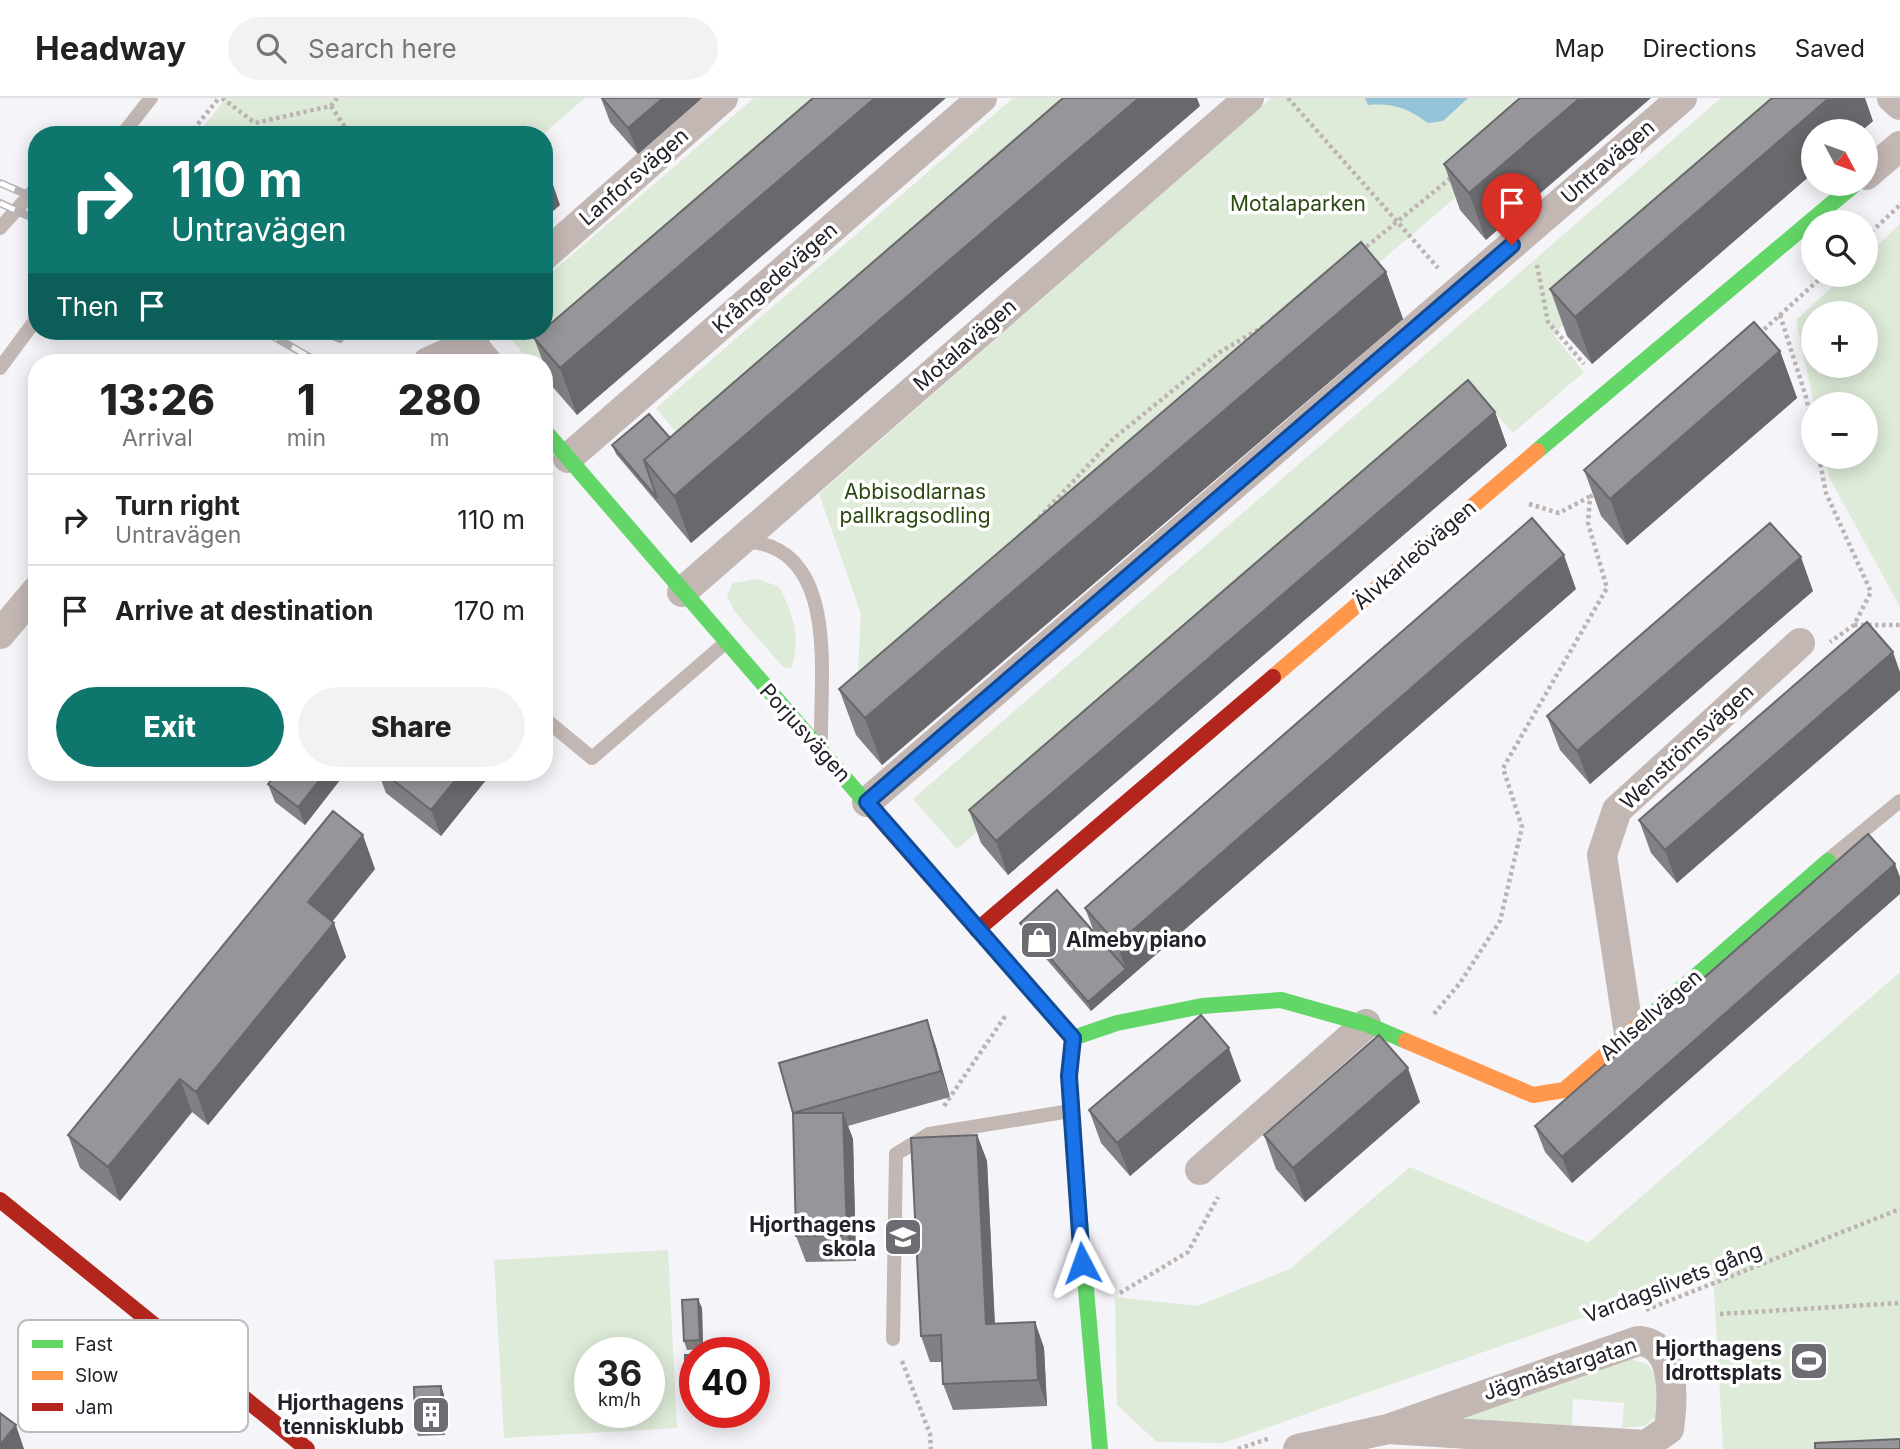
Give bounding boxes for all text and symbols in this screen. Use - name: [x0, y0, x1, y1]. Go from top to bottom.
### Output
- search box: [228, 17, 718, 80]
- text: Headway: [35, 28, 186, 68]
- icon: search: [252, 29, 290, 67]
- text: Search here: [308, 33, 457, 64]
- text: Map: [1555, 34, 1604, 63]
- text: Directions: [1642, 34, 1757, 63]
- text: Saved: [1795, 34, 1865, 63]
- street label: Untravägen: [1556, 114, 1659, 209]
- north arrow: [1801, 119, 1878, 196]
- map controls: [1801, 119, 1878, 469]
- street label: Lanforsvägen: [574, 123, 693, 231]
- text: 110 m: [171, 150, 303, 209]
- icon: right: [56, 154, 147, 245]
- pin: [1482, 173, 1542, 245]
- icon: arrive: [1493, 184, 1531, 222]
- park label: Motalaparken: [1230, 191, 1366, 216]
- text: Untravägen: [171, 210, 347, 249]
- button: search: [1801, 210, 1878, 287]
- street label: Krångedevägen: [707, 217, 842, 339]
- icon: arrive: [133, 287, 171, 325]
- text: Then: [56, 291, 119, 322]
- street label: Motalavägen: [908, 293, 1021, 396]
- button: +: [1801, 301, 1878, 378]
- text: 13:26: [100, 374, 215, 425]
- text: 1: [297, 374, 316, 425]
- text: 280: [398, 374, 481, 425]
- button: −: [1801, 392, 1878, 469]
- text: Arrival: [122, 424, 193, 452]
- text: min: [287, 424, 326, 452]
- text: m: [429, 424, 450, 452]
- park label: Abbisodlarnas pallkragsodling: [839, 479, 991, 528]
- text: Turn right: [115, 490, 240, 521]
- street label: Älvkarleövägen: [1348, 494, 1481, 614]
- icon: right: [56, 501, 94, 539]
- text: 110 m: [457, 504, 525, 535]
- text: Untravägen: [115, 521, 241, 549]
- icon: arrive: [56, 592, 94, 630]
- text: Arrive at destination: [115, 595, 374, 626]
- text: 170 m: [454, 595, 525, 626]
- street label: Porjusvägen: [755, 678, 856, 787]
- street label: Wenströmsvägen: [1615, 679, 1758, 815]
- button: Exit: [56, 687, 284, 767]
- button: Share: [298, 687, 525, 767]
- shop icon: Almeby piano: [1018, 919, 1060, 961]
- place label: Almeby piano: [1066, 927, 1207, 952]
- street label: Ahlsellvägen: [1595, 964, 1707, 1066]
- place label: Hjorthagens skola: [749, 1212, 876, 1261]
- school or university icon: Hjorthagens skola: [882, 1216, 924, 1258]
- position arrow: [1045, 1226, 1119, 1300]
- street label: Vardagslivets gång: [1580, 1237, 1765, 1328]
- legend: [18, 1320, 248, 1432]
- street label: Jägmästargatan: [1480, 1332, 1640, 1405]
- text: Fast: [75, 1333, 113, 1356]
- place label: Hjorthagens Idrottsplats: [1655, 1336, 1782, 1385]
- speed limit sign: 40: [679, 1337, 770, 1428]
- sports icon: Hjorthagens Idrottsplats: [1788, 1340, 1830, 1382]
- text: 36: [597, 1352, 642, 1394]
- text: Slow: [75, 1364, 118, 1387]
- text: km/h: [598, 1389, 641, 1410]
- place label: Hjorthagens tennisklubb: [277, 1390, 404, 1439]
- building icon: Hjorthagens tennisklubb: [410, 1394, 452, 1436]
- text: Jam: [75, 1396, 113, 1419]

